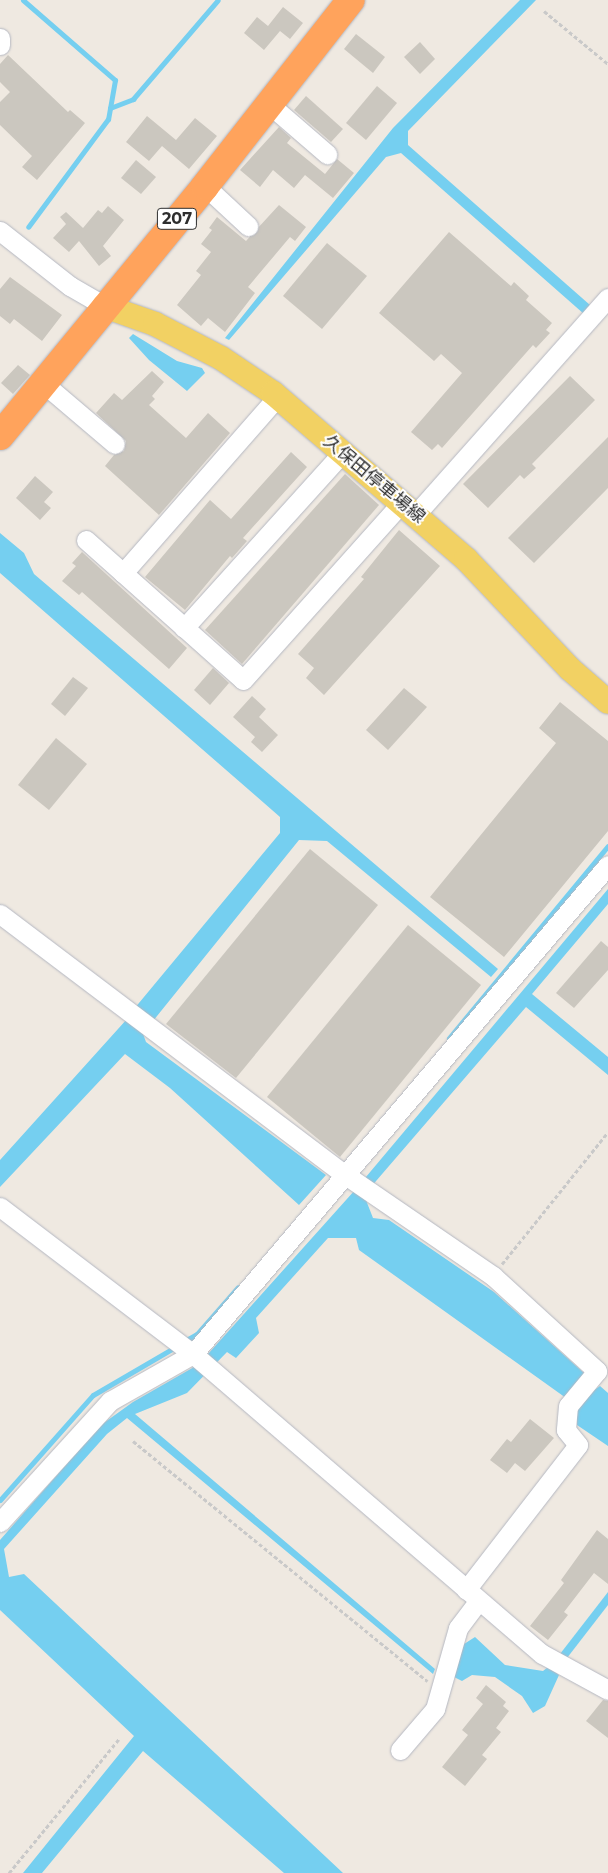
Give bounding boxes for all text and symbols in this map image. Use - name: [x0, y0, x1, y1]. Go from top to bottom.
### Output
- road number: 207: [156, 205, 198, 232]
- street label: 久保田停車場線: [319, 430, 429, 528]

